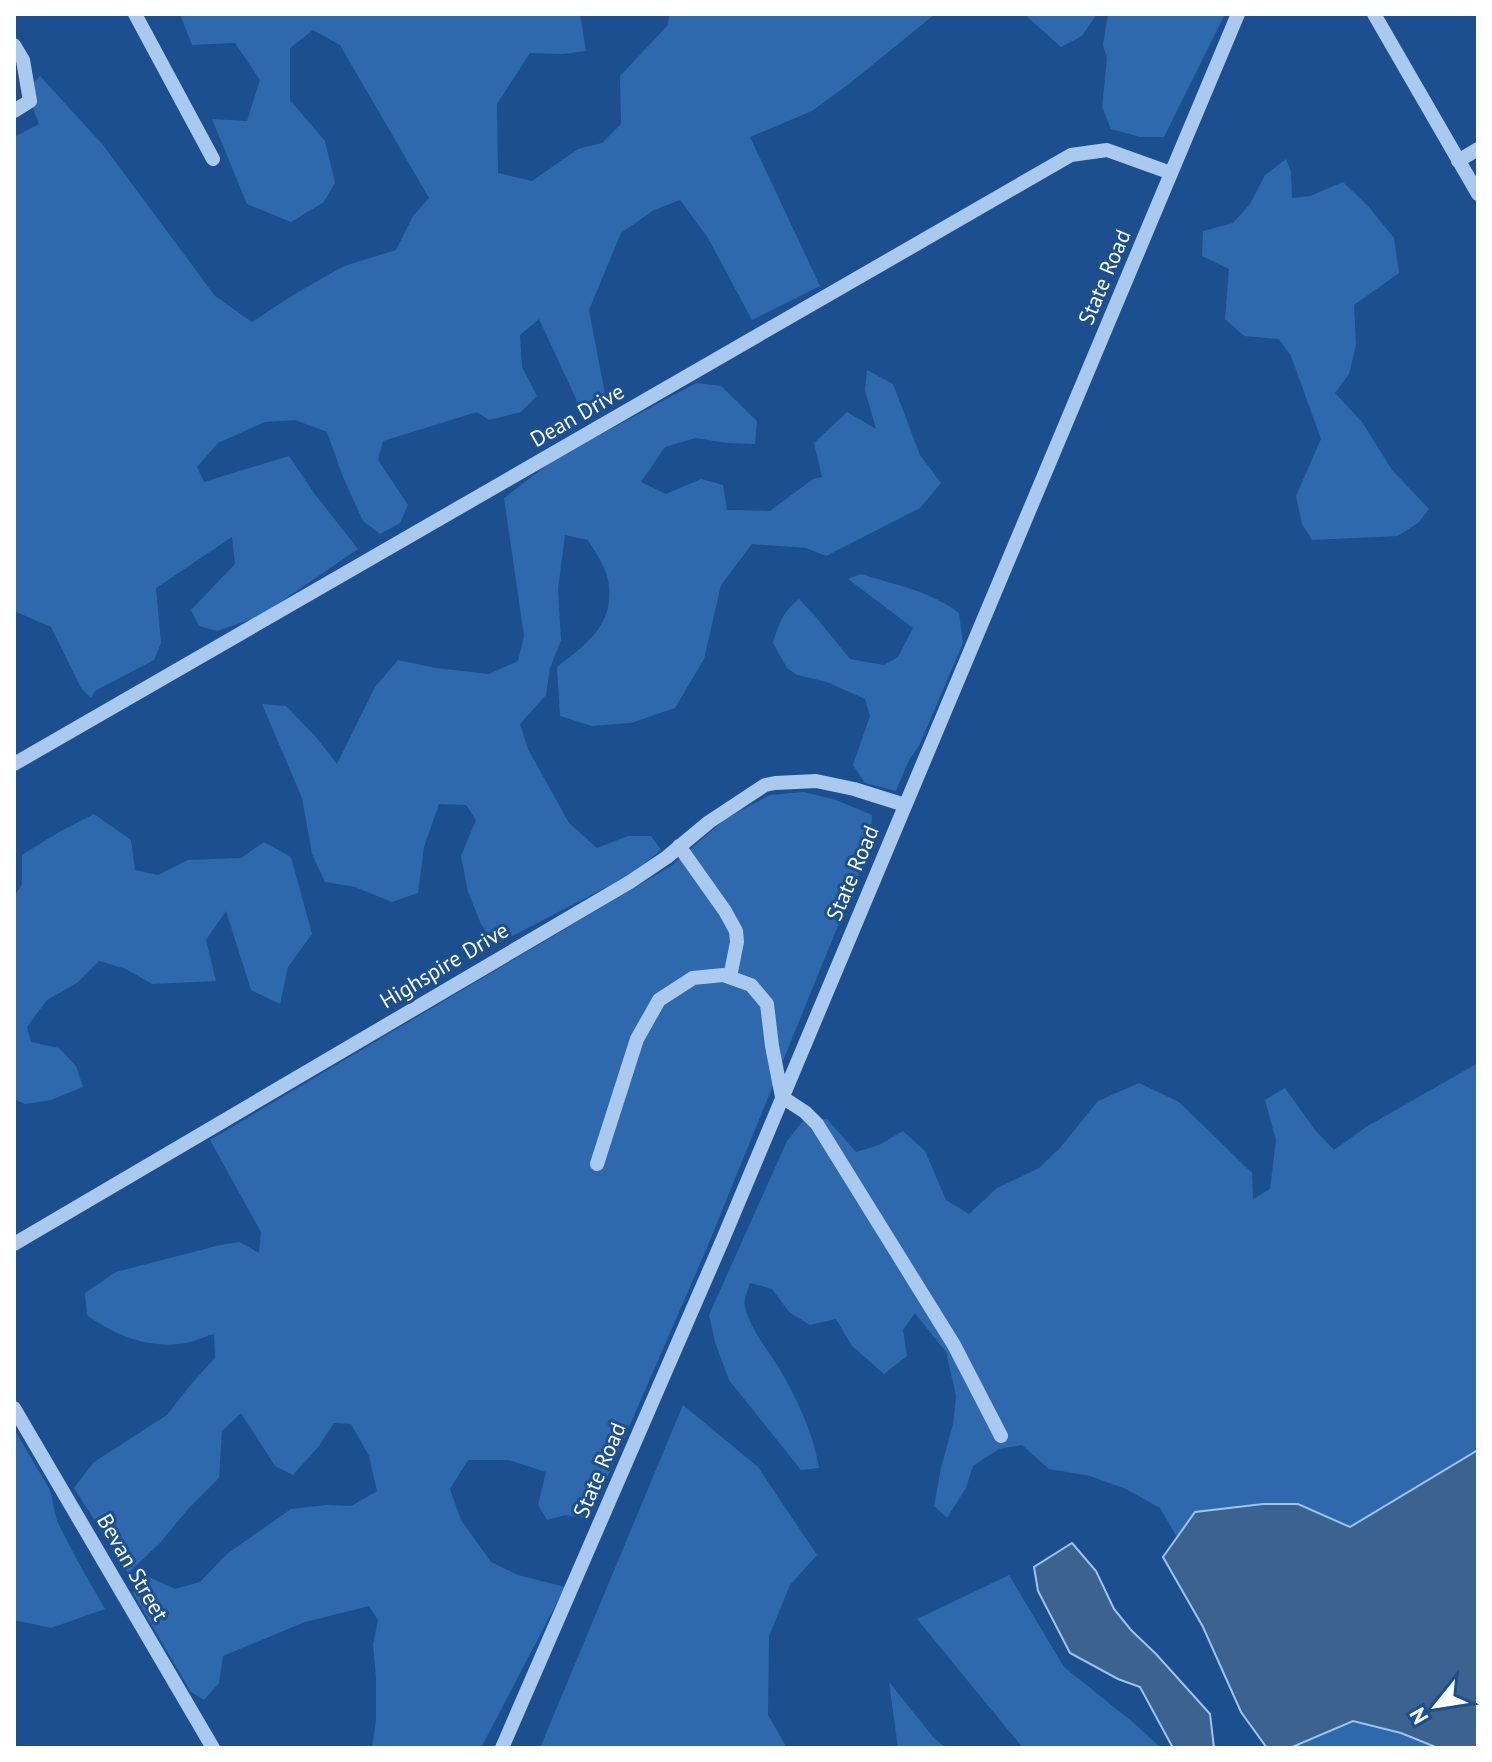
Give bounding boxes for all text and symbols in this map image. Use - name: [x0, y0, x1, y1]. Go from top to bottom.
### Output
- street label: State Road: [1071, 225, 1137, 329]
- street label: Dean Drive: [525, 377, 629, 453]
- street label: State Road: [819, 821, 885, 925]
- street label: Highspire Drive: [374, 916, 514, 1014]
- street label: State Road: [566, 1418, 632, 1522]
- street label: Bevan Street: [91, 1508, 175, 1626]
- north arrow: [1396, 1666, 1476, 1746]
- text: N: [1403, 1703, 1434, 1729]

